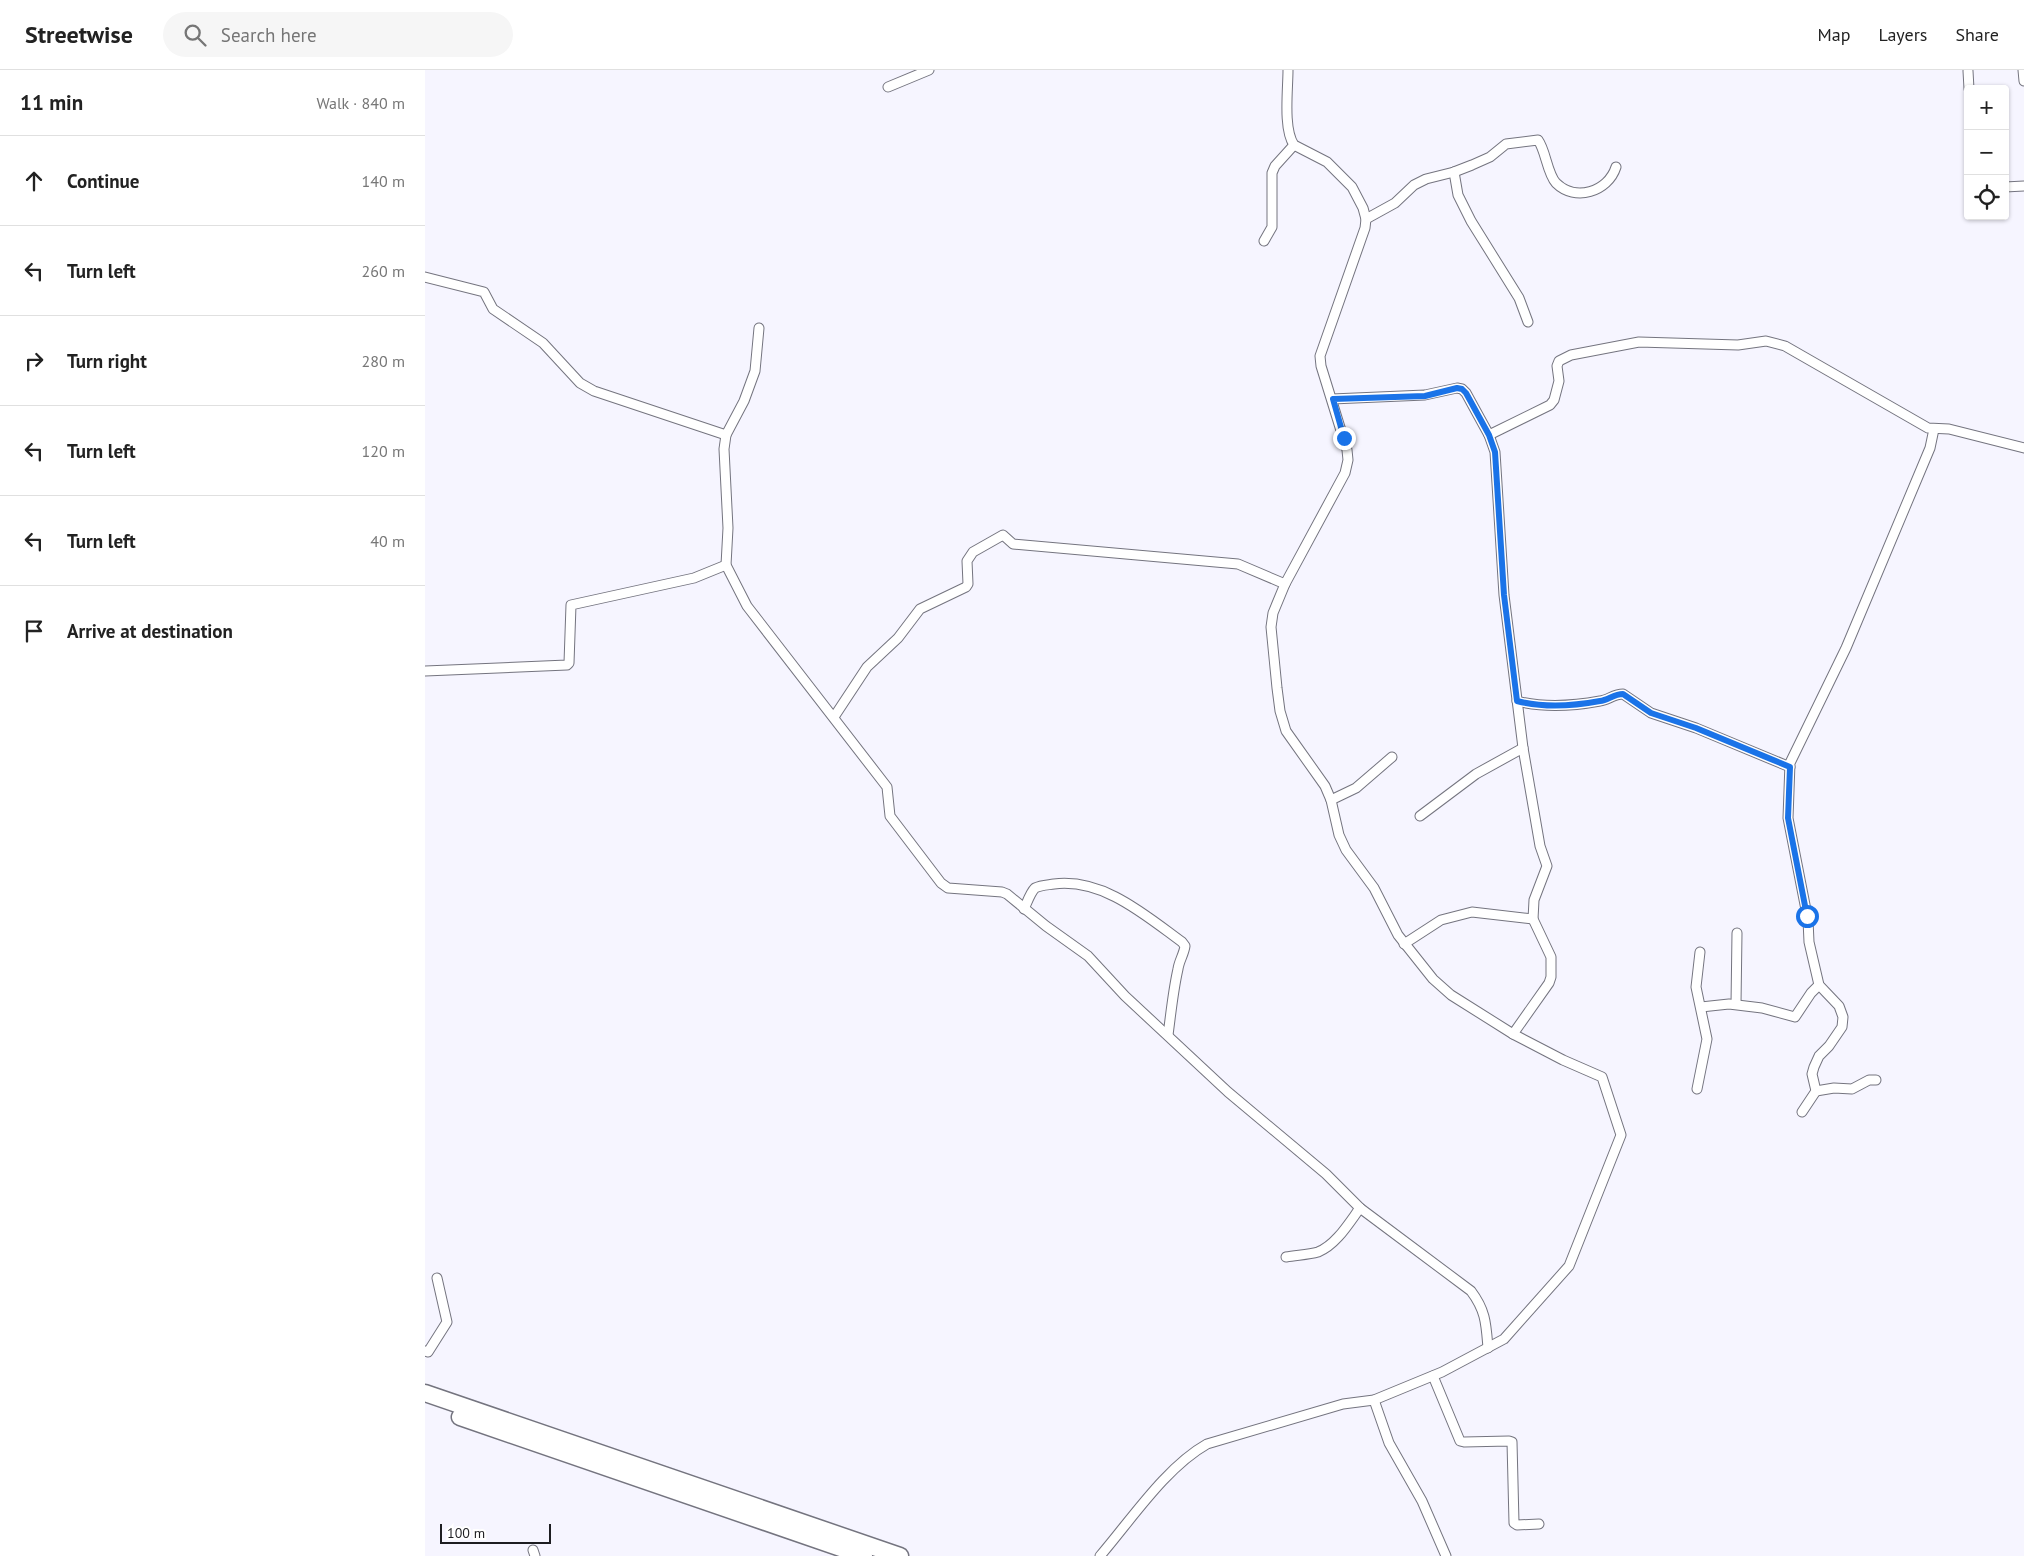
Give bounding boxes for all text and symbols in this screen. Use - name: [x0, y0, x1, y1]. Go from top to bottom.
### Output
- search box: [163, 12, 513, 57]
- text: Streetwise: [25, 19, 133, 50]
- icon: search: [181, 21, 209, 49]
- text: Search here: [221, 23, 317, 47]
- text: Map: [1818, 23, 1850, 46]
- text: Layers: [1878, 23, 1927, 46]
- text: Share: [1955, 23, 1999, 46]
- map controls: [1964, 85, 2009, 220]
- button: +: [1964, 85, 2009, 130]
- text: 11 min: [20, 89, 83, 116]
- text: Walk · 840 m: [316, 93, 405, 113]
- button: −: [1964, 130, 2009, 175]
- icon: ahead: [20, 167, 48, 195]
- text: Continue: [67, 169, 139, 193]
- text: 140 m: [362, 171, 405, 191]
- button: locate: [1964, 175, 2009, 220]
- icon: left: [20, 257, 48, 285]
- text: Turn left: [67, 259, 136, 283]
- text: 260 m: [362, 261, 405, 281]
- icon: right: [20, 347, 48, 375]
- text: Turn right: [67, 349, 147, 373]
- text: 280 m: [362, 351, 405, 371]
- route end: [1333, 427, 1356, 450]
- icon: left: [20, 437, 48, 465]
- text: Turn left: [67, 439, 136, 463]
- text: 120 m: [362, 441, 405, 461]
- icon: left: [20, 527, 48, 555]
- text: Turn left: [67, 529, 136, 553]
- text: 40 m: [370, 531, 405, 551]
- icon: arrive: [20, 617, 48, 645]
- text: Arrive at destination: [67, 619, 233, 643]
- route start: [1796, 905, 1819, 928]
- scale bar: [440, 1521, 551, 1544]
- text: 100 m: [447, 1524, 485, 1542]

